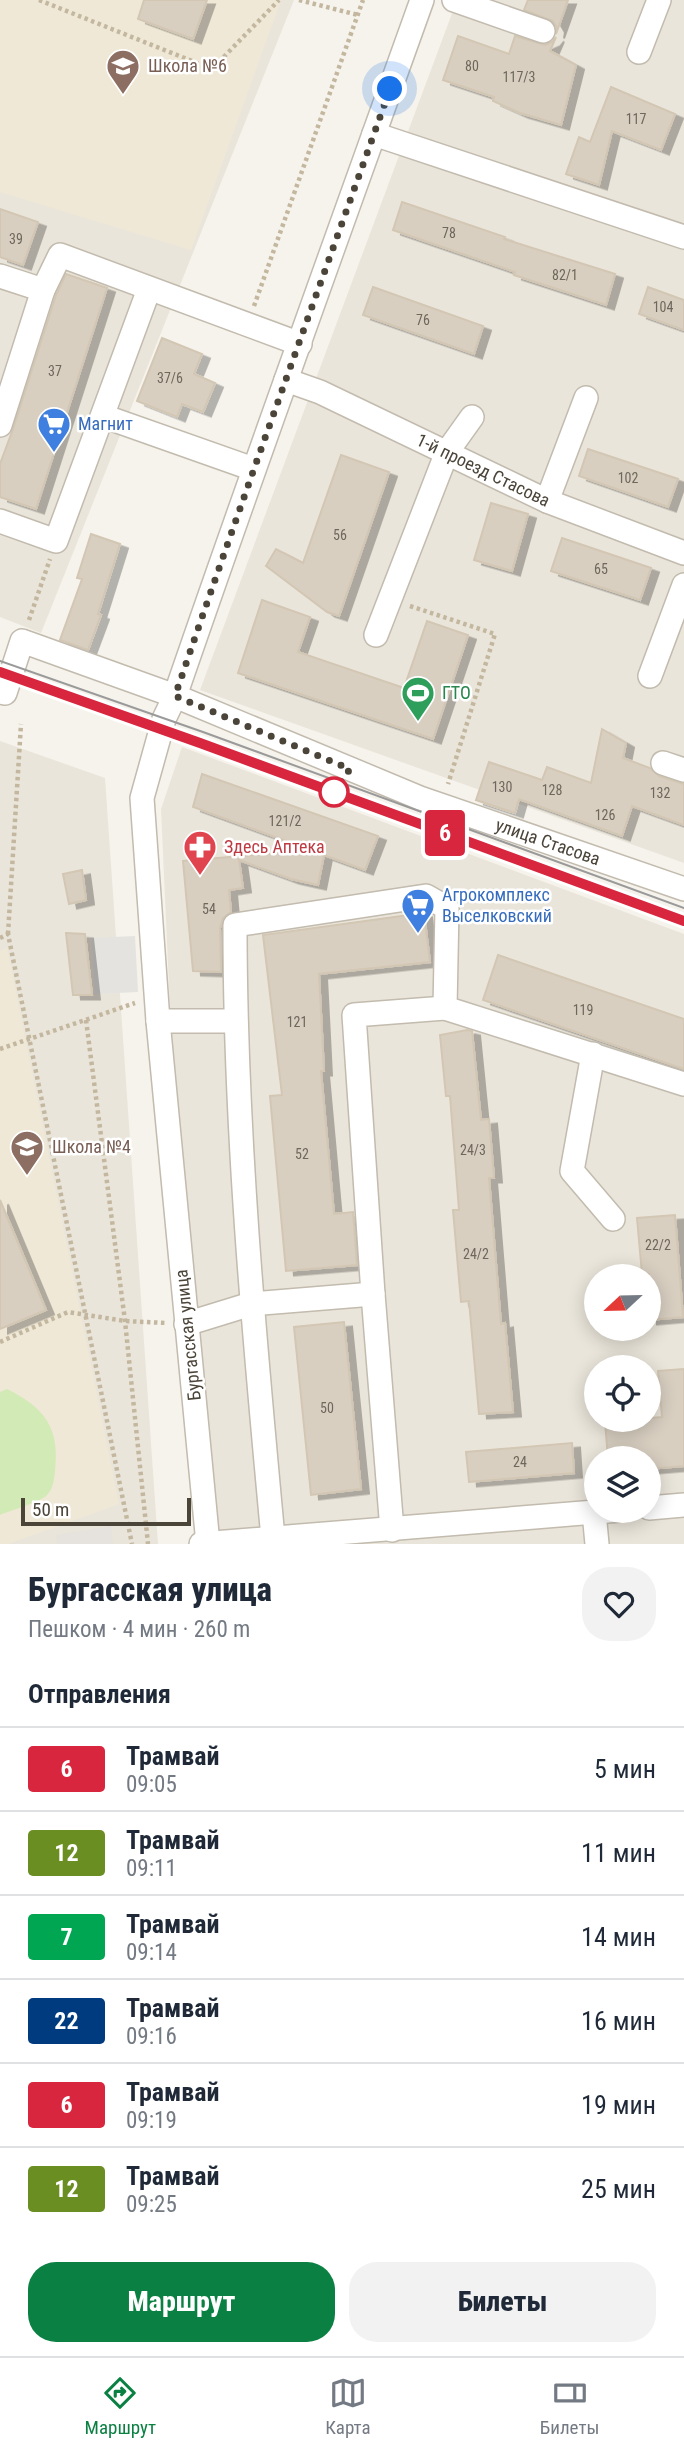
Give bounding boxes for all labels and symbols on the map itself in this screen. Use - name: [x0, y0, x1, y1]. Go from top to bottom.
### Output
- school or university icon: Школа №6: [104, 47, 142, 96]
- place label: Школа №6: [148, 55, 227, 76]
- house number: 80: [465, 58, 479, 74]
- house number: 117/3: [503, 69, 535, 85]
- your location: [372, 71, 407, 106]
- house number: 117: [626, 111, 646, 127]
- house number: 78: [442, 225, 456, 241]
- house number: 39: [9, 231, 23, 247]
- house number: 82/1: [552, 267, 578, 283]
- house number: 104: [653, 299, 673, 315]
- house number: 76: [416, 312, 430, 328]
- house number: 37: [48, 363, 62, 379]
- house number: 37/6: [157, 370, 183, 386]
- supermarket icon: Магнит: [35, 405, 73, 454]
- place label: Магнит: [78, 413, 133, 434]
- street label: 1-й проезд Стасова: [413, 429, 553, 511]
- house number: 102: [618, 470, 638, 486]
- house number: 56: [333, 527, 347, 543]
- house number: 65: [594, 561, 608, 577]
- sports icon: ГТО: [399, 674, 437, 723]
- place label: ГТО: [442, 682, 471, 703]
- unlabelled marker: [319, 777, 349, 807]
- house number: 130: [492, 779, 512, 795]
- house number: 128: [542, 782, 562, 798]
- house number: 132: [650, 785, 670, 801]
- house number: 126: [595, 807, 615, 823]
- line badge: 6: [422, 810, 468, 856]
- house number: 121/2: [269, 813, 302, 829]
- street label: улица Стасова: [493, 814, 603, 869]
- pharmacy icon: Здесь Аптека: [181, 828, 219, 877]
- place label: Здесь Аптека: [224, 836, 325, 857]
- place label: Агрокомплекс Выселковский: [442, 884, 552, 926]
- supermarket icon: Агрокомплекс Выселковский: [399, 886, 437, 935]
- house number: 54: [202, 901, 216, 917]
- house number: 119: [573, 1002, 593, 1018]
- house number: 121: [287, 1014, 307, 1030]
- school or university icon: Школа №4: [8, 1128, 46, 1177]
- place label: Школа №4: [52, 1136, 131, 1157]
- house number: 24/3: [460, 1142, 486, 1158]
- house number: 52: [295, 1146, 309, 1162]
- house number: 22/2: [645, 1237, 671, 1253]
- house number: 24/2: [463, 1246, 489, 1262]
- north arrow: [584, 1264, 662, 1340]
- street label: Бургасская улица: [170, 1268, 205, 1402]
- house number: 50: [320, 1400, 334, 1416]
- house number: 24: [513, 1454, 527, 1470]
- scale bar: [21, 1495, 191, 1527]

